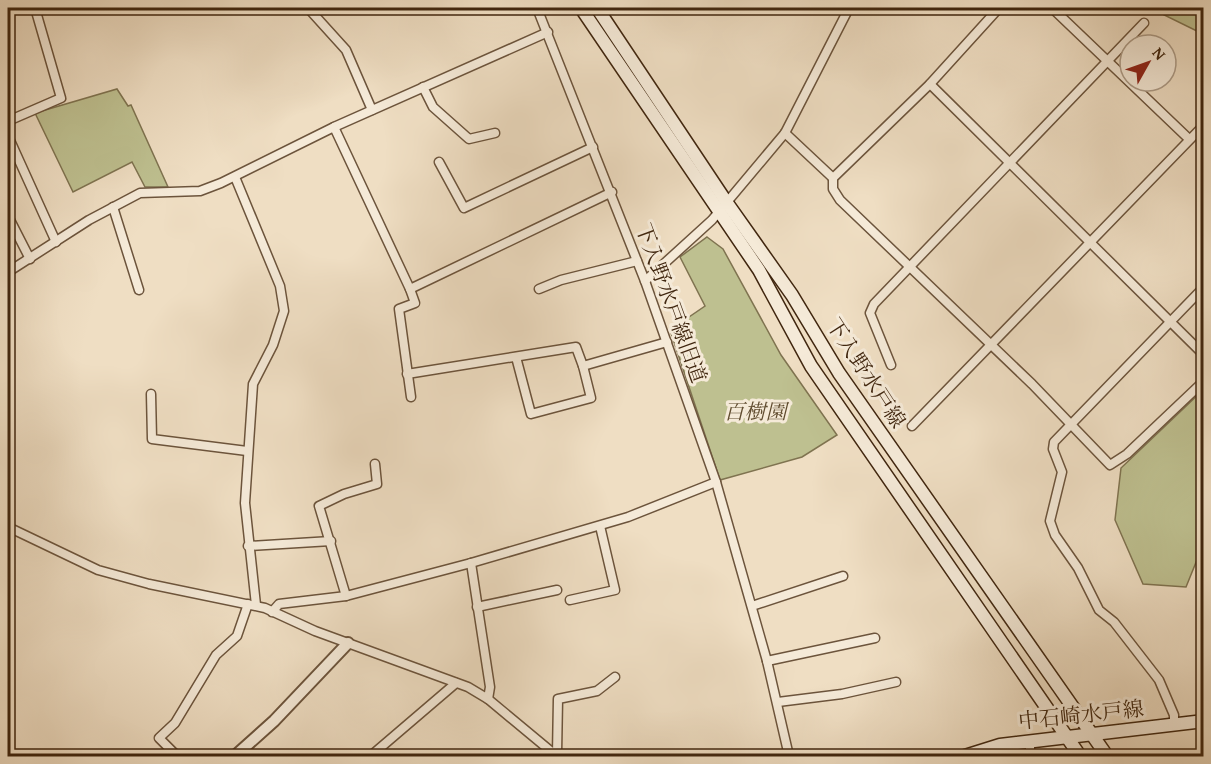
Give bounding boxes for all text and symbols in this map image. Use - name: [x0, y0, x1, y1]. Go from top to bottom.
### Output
- north arrow: [1118, 33, 1178, 93]
- text: N: [1147, 42, 1172, 65]
- street label: 下入野水戸線旧道: [628, 219, 715, 387]
- street label: 下入野水戸線: [819, 311, 914, 434]
- park label: 百樹園: [724, 396, 789, 427]
- street label: 中石崎水戸線: [1017, 693, 1145, 737]

